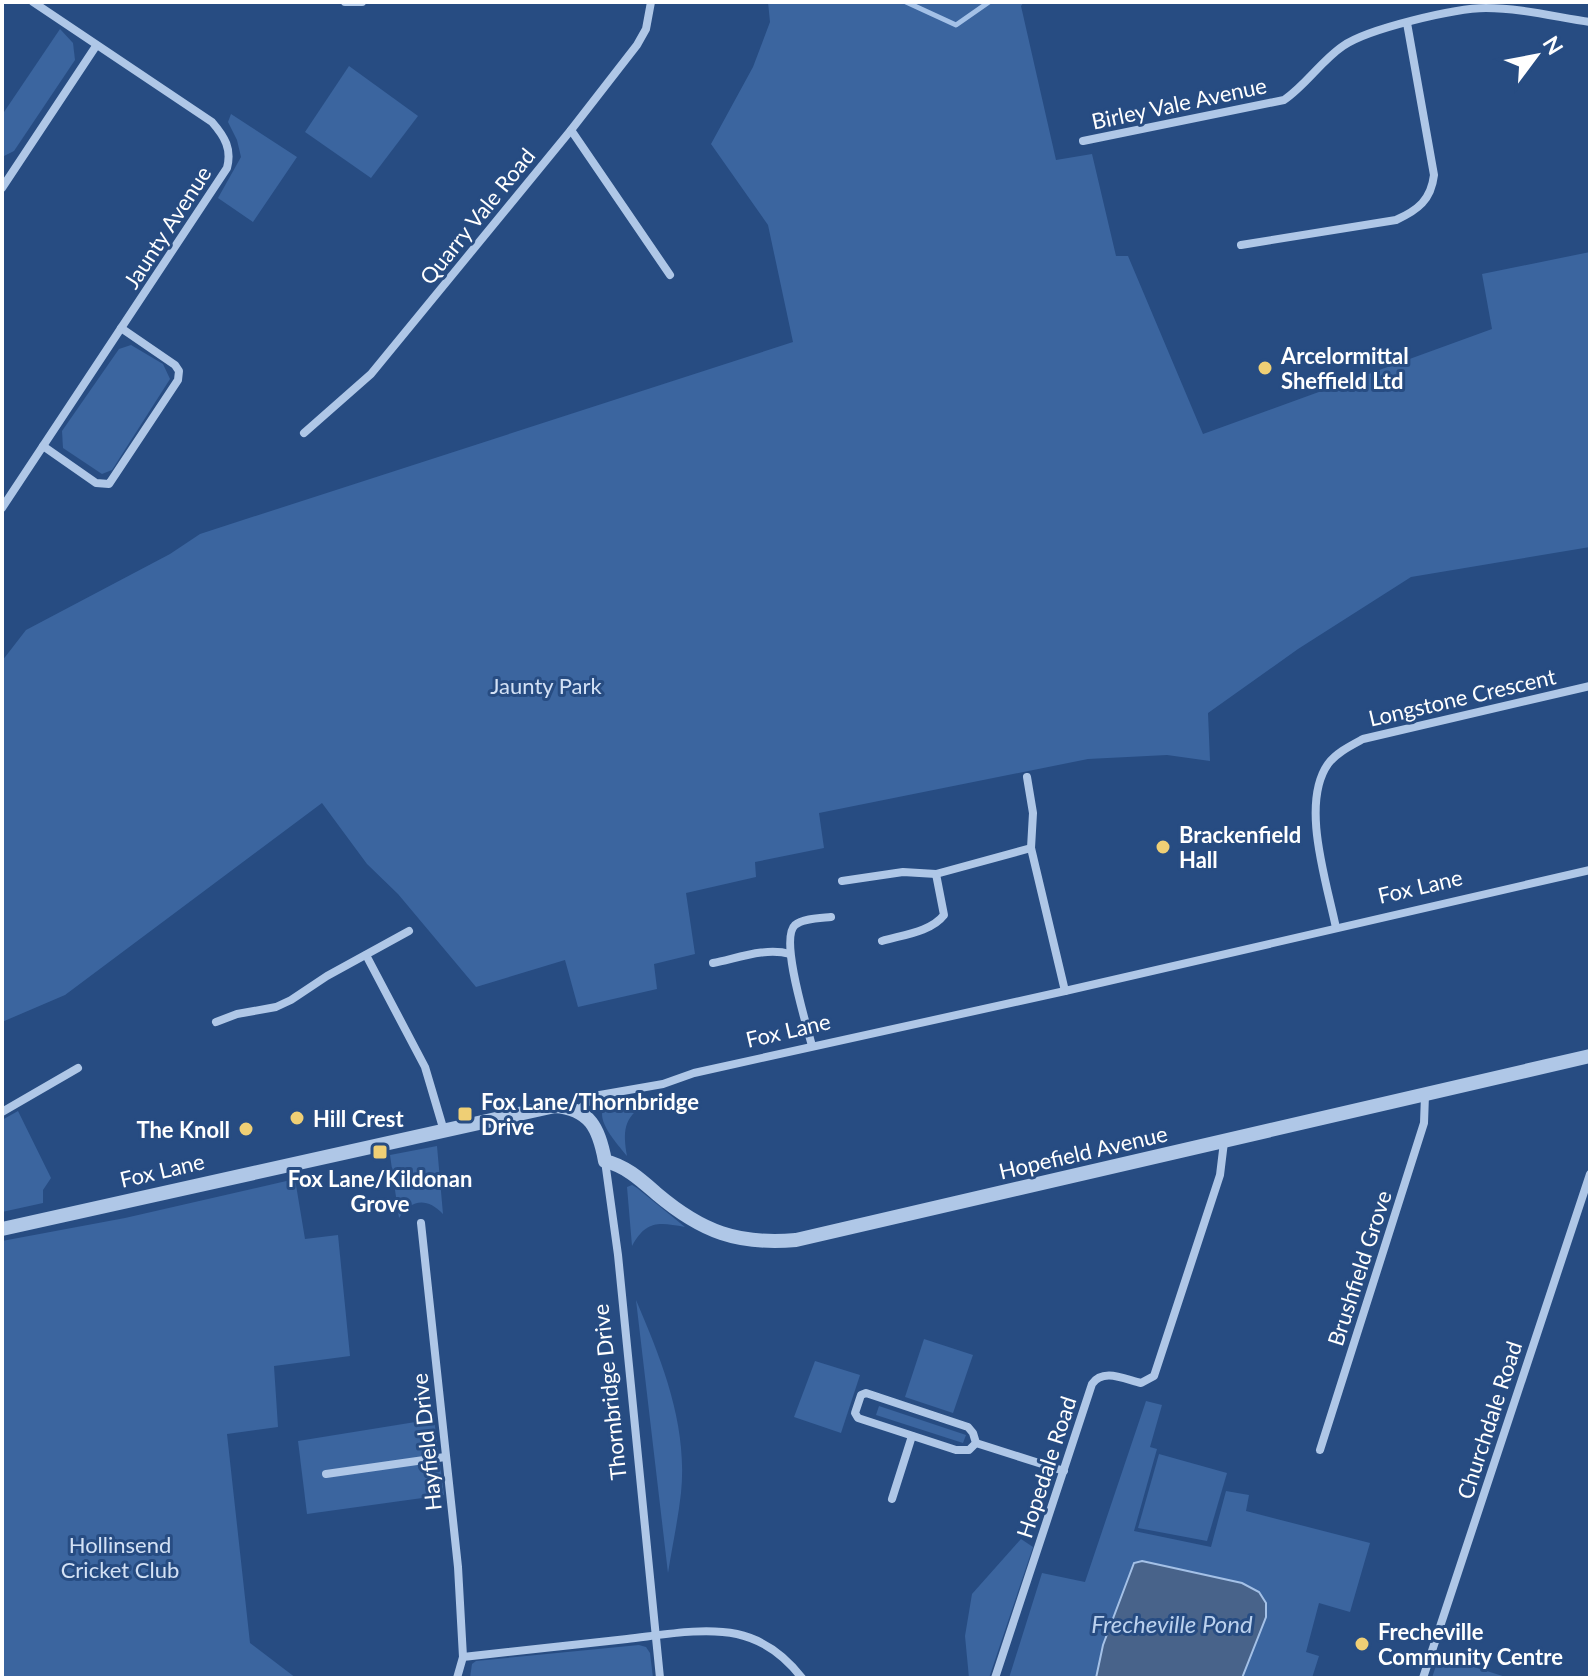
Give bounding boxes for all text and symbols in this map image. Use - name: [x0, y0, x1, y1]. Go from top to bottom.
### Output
- north arrow: [1496, 16, 1576, 96]
- text: N: [1537, 31, 1569, 59]
- street label: Birley Vale Avenue: [1089, 71, 1269, 135]
- street label: Quarry Vale Road: [414, 142, 540, 290]
- street label: Jaunty Avenue: [117, 161, 217, 293]
- place label: Arcelormittal Sheffield Ltd: [1280, 342, 1409, 394]
- marker: Arcelormittal Sheffield Ltd: [1256, 359, 1274, 377]
- street label: Longstone Crescent: [1366, 662, 1558, 732]
- park label: Jaunty Park: [490, 672, 603, 699]
- place label: Brackenfield Hall: [1179, 821, 1301, 873]
- marker: Brackenfield Hall: [1154, 838, 1172, 856]
- street label: Fox Lane: [1375, 863, 1465, 909]
- street label: Fox Lane: [743, 1007, 833, 1053]
- place label: Fox Lane/Thornbridge Drive: [481, 1088, 699, 1140]
- place label: Hill Crest: [313, 1105, 404, 1132]
- marker: Fox Lane/Thornbridge Drive: [456, 1105, 474, 1123]
- marker: Hill Crest: [288, 1109, 306, 1127]
- place label: The Knoll: [136, 1116, 230, 1143]
- street label: Hopefield Avenue: [996, 1119, 1170, 1185]
- marker: The Knoll: [237, 1120, 255, 1138]
- marker: Fox Lane/Kildonan Grove: [371, 1143, 389, 1161]
- street label: Fox Lane: [117, 1147, 207, 1193]
- place label: Fox Lane/Kildonan Grove: [288, 1165, 472, 1217]
- street label: Brushfield Grove: [1321, 1187, 1397, 1349]
- street label: Thornbridge Drive: [586, 1303, 632, 1481]
- street label: Churchdale Road: [1451, 1338, 1527, 1502]
- street label: Hayfield Drive: [405, 1372, 447, 1512]
- street label: Hopedale Road: [1010, 1393, 1082, 1541]
- park label: Hollinsend Cricket Club: [61, 1531, 179, 1583]
- water label: Frecheville Pond: [1091, 1609, 1253, 1638]
- place label: Frecheville Community Centre: [1378, 1618, 1563, 1670]
- marker: Frecheville Community Centre: [1353, 1635, 1371, 1653]

